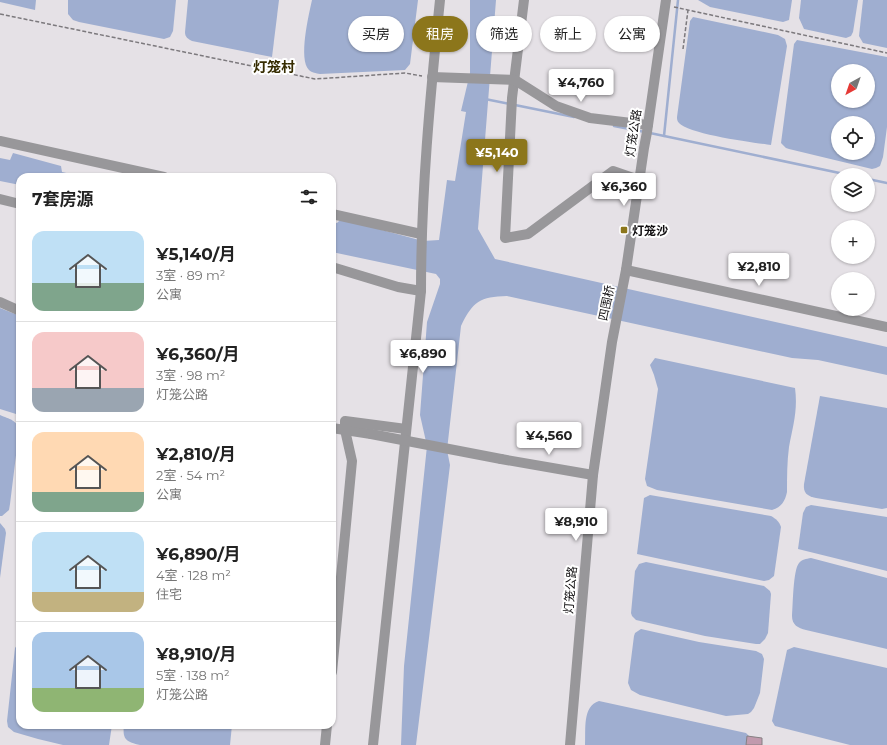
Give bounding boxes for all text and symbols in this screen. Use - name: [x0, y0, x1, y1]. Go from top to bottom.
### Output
- chip: 买房: [348, 16, 404, 52]
- chip: 租房: [412, 16, 468, 52]
- chip: 筛选: [476, 16, 532, 52]
- chip: 新上: [540, 16, 596, 52]
- chip: 公寓: [604, 16, 660, 52]
- district label: 灯笼村: [253, 58, 295, 76]
- north arrow: [831, 64, 875, 108]
- map controls: [831, 64, 875, 316]
- pin: ¥4,760: [548, 69, 614, 103]
- text: ¥4,760: [558, 74, 604, 90]
- street label: 灯笼公路: [622, 108, 644, 158]
- button: locate: [831, 116, 875, 160]
- pin: ¥5,140: [464, 139, 530, 173]
- text: ¥5,140: [475, 144, 519, 160]
- button: layers: [831, 168, 875, 212]
- pin: ¥6,360: [591, 173, 657, 207]
- text: ¥6,360: [601, 178, 647, 194]
- icon: filters: [298, 186, 320, 208]
- text: 7套房源: [32, 189, 94, 209]
- button: +: [831, 220, 875, 264]
- place label: 灯笼沙: [632, 223, 668, 238]
- marker: 灯笼沙: [619, 225, 629, 235]
- text: ¥5,140/月: [156, 244, 236, 264]
- icon: home: [64, 247, 112, 295]
- pin: ¥2,810: [726, 253, 792, 287]
- text: ¥2,810: [737, 258, 781, 274]
- text: 3室 · 89 m²: [156, 267, 225, 283]
- button: −: [831, 272, 875, 316]
- street label: 四围桥: [595, 284, 617, 322]
- text: 公寓: [156, 286, 182, 302]
- pin: ¥6,890: [390, 340, 456, 374]
- text: ¥6,360/月: [156, 344, 240, 364]
- text: ¥6,890: [399, 345, 447, 361]
- icon: home: [64, 348, 112, 396]
- text: 3室 · 98 m²: [156, 367, 225, 383]
- text: 灯笼公路: [156, 386, 208, 402]
- pin: ¥4,560: [516, 422, 582, 456]
- text: ¥4,560: [526, 427, 572, 443]
- text: ¥2,810/月: [156, 444, 236, 464]
- icon: home: [64, 448, 112, 496]
- text: 2室 · 54 m²: [156, 467, 225, 483]
- text: 公寓: [156, 486, 182, 502]
- pin: ¥8,910: [543, 508, 609, 542]
- text: ¥8,910: [554, 513, 598, 529]
- text: ¥6,890/月: [156, 544, 241, 564]
- icon: home: [64, 548, 112, 596]
- street label: 灯笼公路: [560, 565, 580, 615]
- text: 4室 · 128 m²: [156, 567, 231, 583]
- text: 住宅: [156, 586, 182, 602]
- text: ¥8,910/月: [156, 644, 236, 664]
- icon: home: [64, 648, 112, 696]
- text: 5室 · 138 m²: [156, 667, 230, 683]
- text: 灯笼公路: [156, 686, 208, 702]

